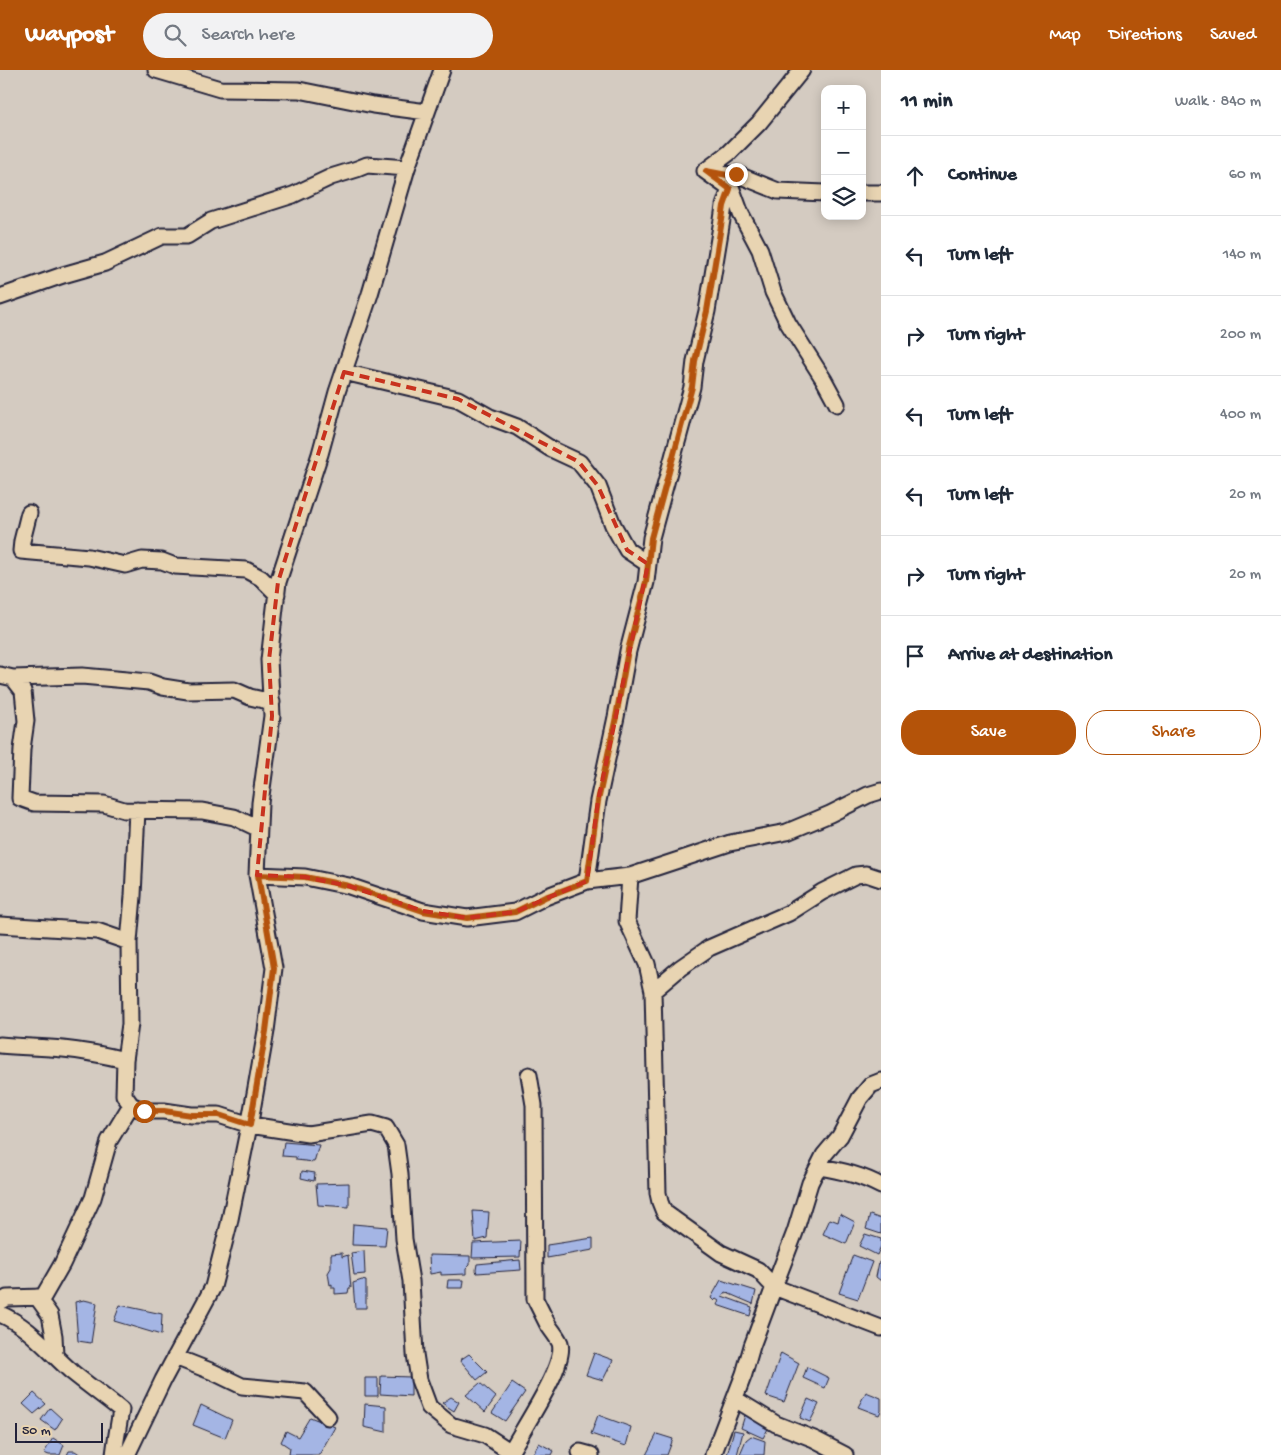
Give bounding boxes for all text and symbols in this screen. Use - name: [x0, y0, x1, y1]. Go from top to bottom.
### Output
- search box: [143, 13, 493, 58]
- text: Waypost: [25, 21, 113, 50]
- icon: search: [161, 21, 189, 49]
- text: Search here: [201, 24, 295, 47]
- text: Map: [1049, 25, 1081, 46]
- text: Directions: [1109, 25, 1182, 46]
- text: Saved: [1210, 25, 1256, 46]
- map controls: [821, 85, 866, 220]
- button: +: [821, 85, 866, 130]
- text: 11 min: [901, 90, 952, 115]
- text: Walk · 840 m: [1175, 93, 1261, 112]
- button: −: [821, 130, 866, 175]
- icon: ahead: [901, 162, 929, 190]
- route end: [725, 163, 748, 186]
- text: Continue: [948, 164, 1017, 187]
- text: 60 m: [1229, 166, 1261, 185]
- button: layers: [821, 175, 866, 220]
- icon: left: [901, 242, 929, 270]
- text: Turn left: [948, 244, 1012, 267]
- text: 140 m: [1223, 246, 1261, 265]
- icon: right: [901, 322, 929, 350]
- text: Turn right: [948, 324, 1024, 347]
- text: 200 m: [1220, 326, 1261, 345]
- icon: left: [901, 402, 929, 430]
- text: Turn left: [948, 404, 1012, 427]
- text: 400 m: [1220, 406, 1261, 425]
- icon: left: [901, 482, 929, 510]
- text: Turn left: [948, 484, 1012, 507]
- text: 20 m: [1229, 486, 1261, 505]
- icon: right: [901, 562, 929, 590]
- text: Turn right: [948, 564, 1024, 587]
- text: 20 m: [1229, 566, 1261, 585]
- icon: arrive: [901, 642, 929, 670]
- text: Arrive at destination: [948, 644, 1112, 667]
- button: Save: [901, 710, 1076, 755]
- button: Share: [1086, 710, 1261, 755]
- route start: [133, 1100, 156, 1123]
- scale bar: [15, 1420, 102, 1443]
- text: 50 m: [22, 1423, 51, 1440]

